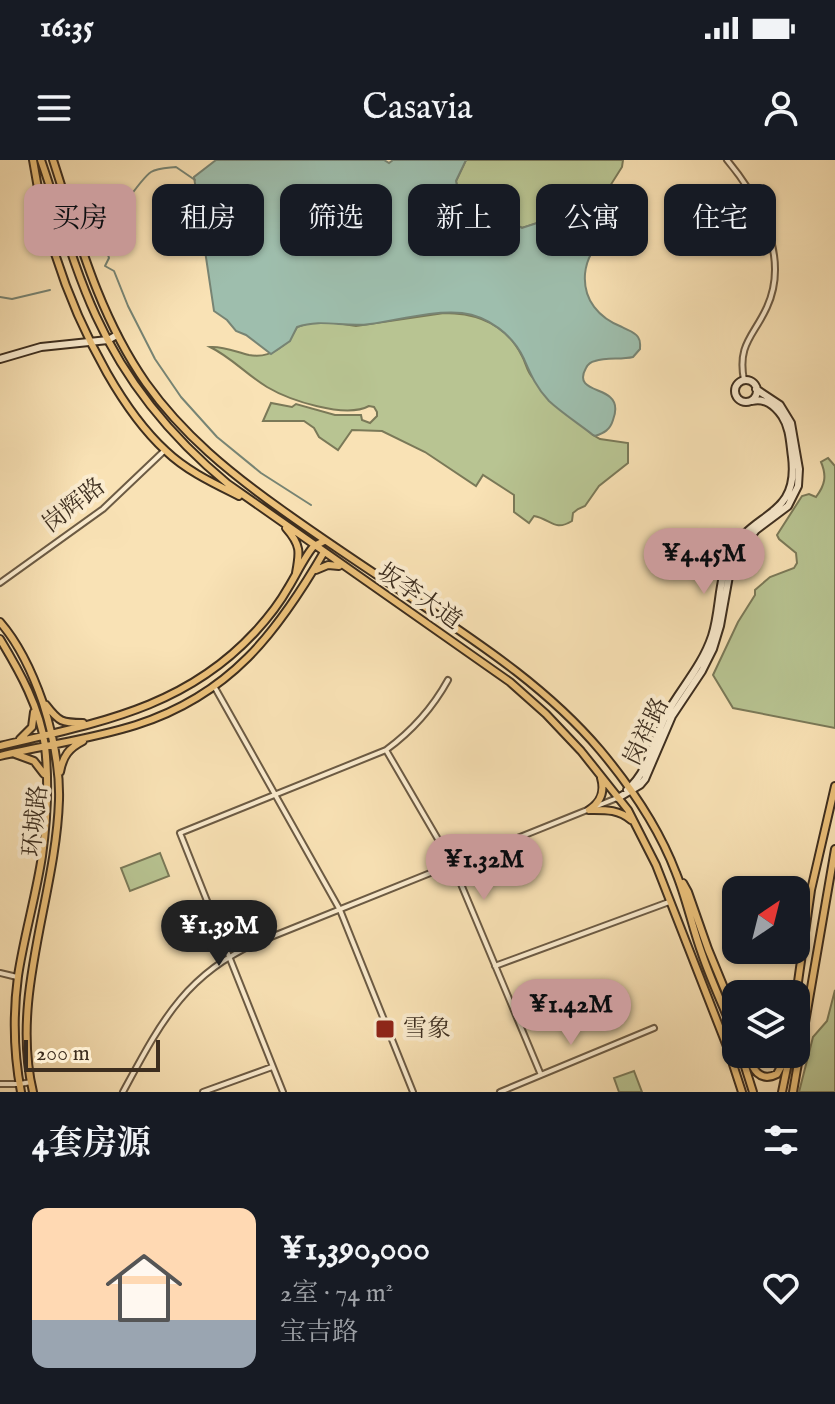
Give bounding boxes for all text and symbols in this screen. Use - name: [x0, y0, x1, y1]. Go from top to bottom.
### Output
- text: 16:35: [40, 9, 94, 47]
- text: Casavia: [362, 85, 473, 131]
- icon: menu: [32, 86, 76, 130]
- icon: person: [759, 86, 803, 130]
- chip: 买房: [24, 184, 136, 256]
- chip: 租房: [152, 184, 264, 256]
- chip: 筛选: [280, 184, 392, 256]
- chip: 新上: [408, 184, 520, 256]
- chip: 公寓: [536, 184, 648, 256]
- chip: 住宅: [664, 184, 776, 256]
- street label: 岗辉路: [36, 472, 112, 540]
- pin: ¥4.45M: [639, 528, 769, 596]
- text: ¥4.45M: [662, 537, 746, 570]
- street label: 坂李大道: [371, 557, 467, 637]
- street label: 岗祥路: [617, 693, 677, 771]
- street label: 环城路: [17, 784, 55, 858]
- pin: ¥1.32M: [419, 834, 549, 902]
- text: ¥1.32M: [444, 843, 524, 876]
- north arrow: [722, 876, 810, 964]
- map controls: [722, 876, 810, 1068]
- pin: ¥1.39M: [154, 900, 284, 968]
- text: ¥1.39M: [179, 909, 259, 942]
- pin: ¥1.42M: [506, 979, 636, 1047]
- button: layers: [722, 980, 810, 1068]
- text: ¥1.42M: [529, 988, 613, 1021]
- place label: 雪象: [403, 1014, 451, 1045]
- marker: 雪象: [374, 1018, 396, 1040]
- scale bar: [24, 1036, 160, 1072]
- text: 200 m: [36, 1040, 90, 1068]
- icon: filters: [759, 1118, 803, 1162]
- text: 4套房源: [32, 1123, 151, 1166]
- text: ¥1,390,000: [280, 1228, 430, 1271]
- icon: home: [96, 1240, 192, 1336]
- icon: heart: [759, 1266, 803, 1310]
- text: 2室 · 74 m²: [280, 1277, 393, 1310]
- text: 宝吉路: [280, 1316, 358, 1349]

